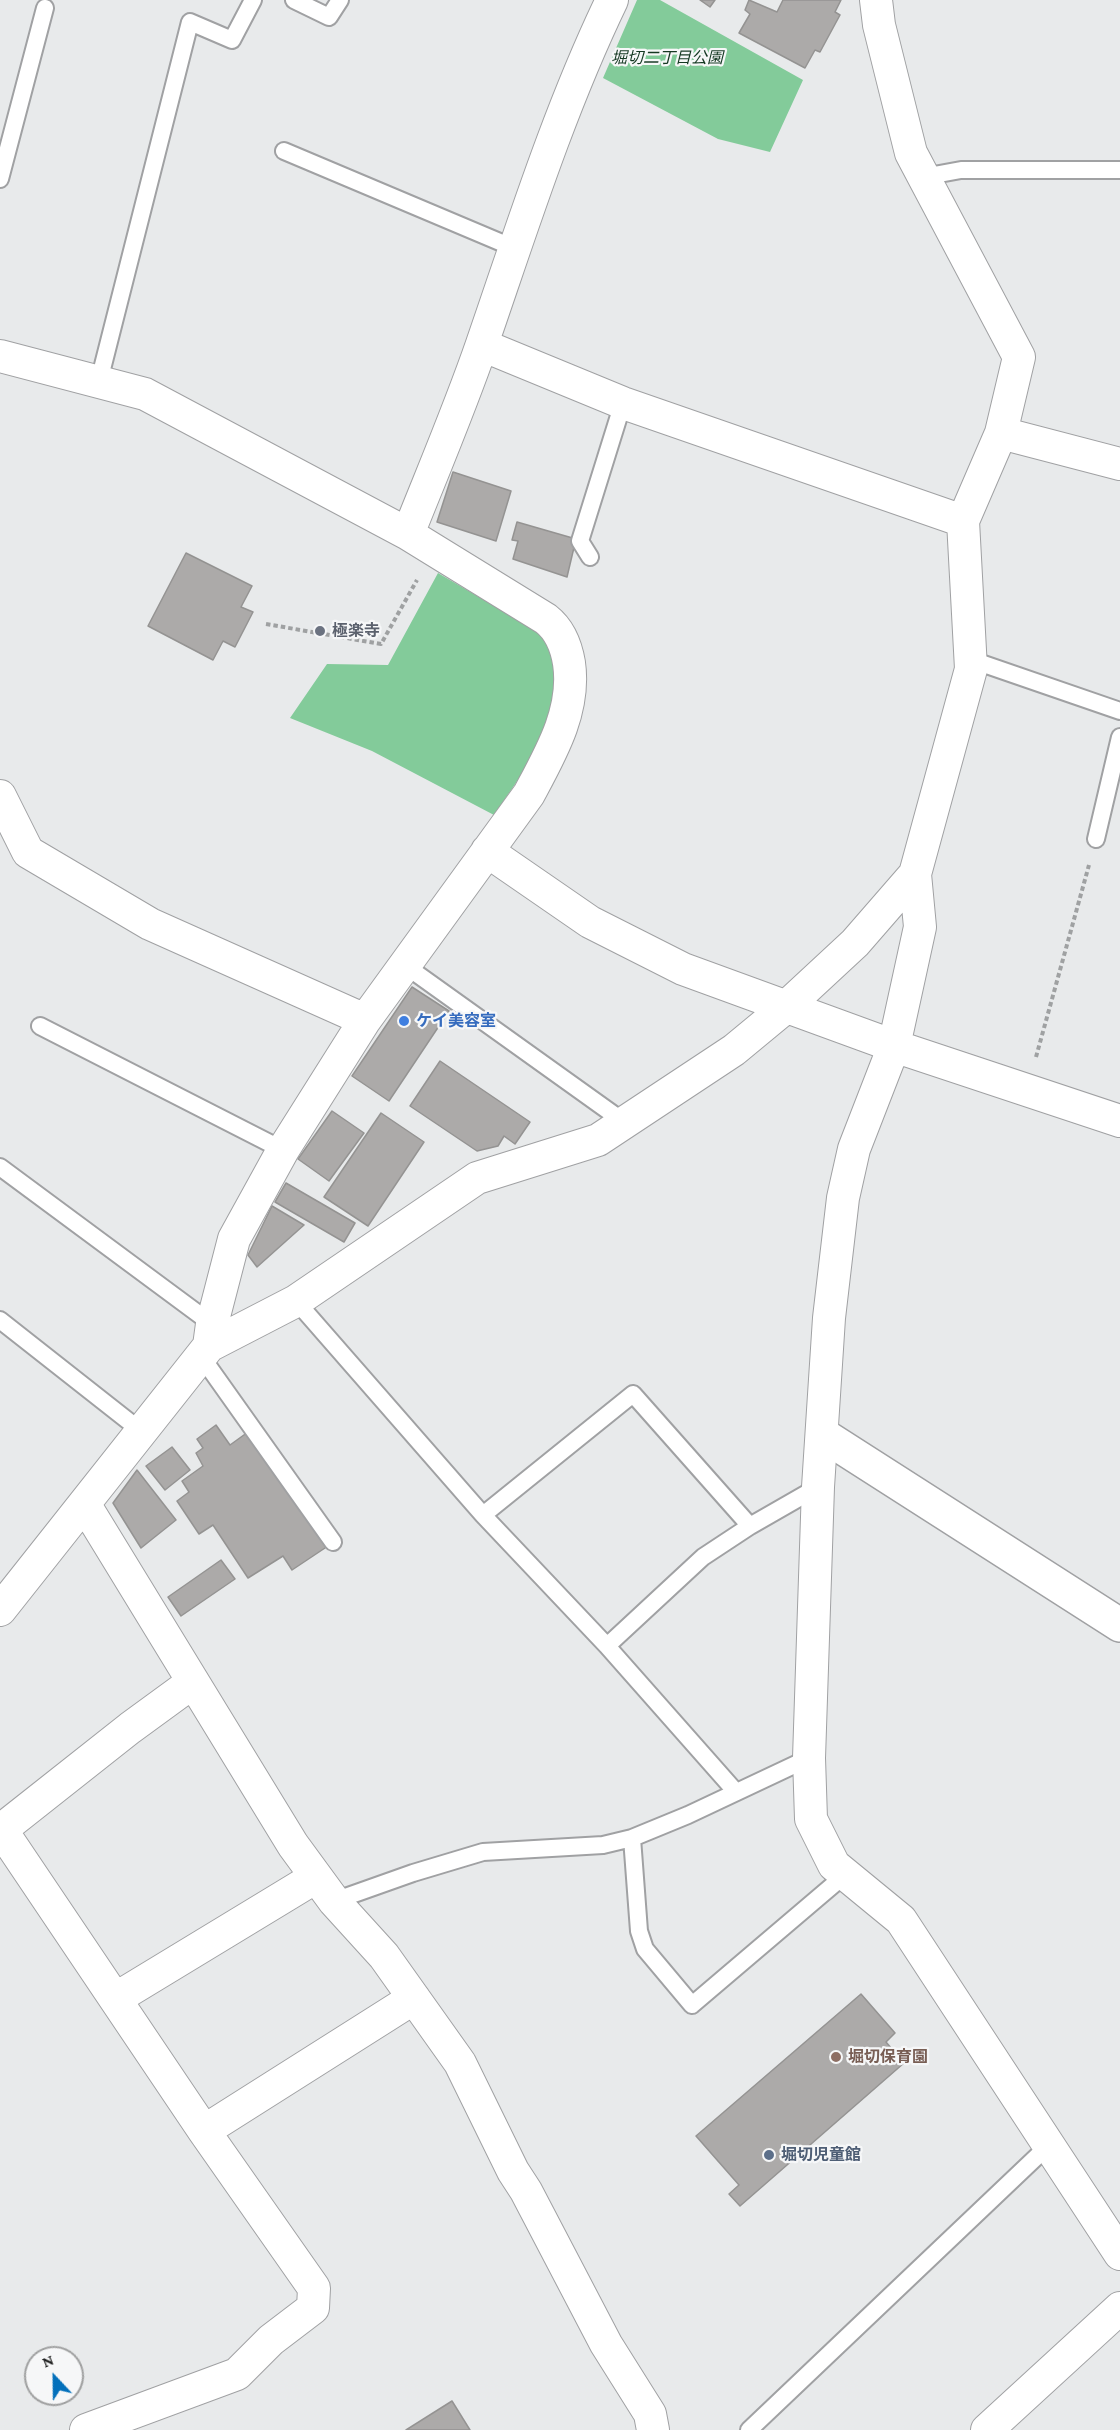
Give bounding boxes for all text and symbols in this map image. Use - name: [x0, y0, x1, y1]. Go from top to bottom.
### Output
- park label: 堀切二丁目公園: [611, 48, 723, 68]
- place label: 極楽寺: [332, 621, 380, 641]
- marker: 極楽寺: [313, 624, 327, 638]
- place label: ケイ美容室: [416, 1011, 496, 1031]
- marker: ケイ美容室: [397, 1014, 411, 1028]
- place label: 堀切保育園: [848, 2047, 928, 2067]
- marker: 堀切保育園: [829, 2050, 843, 2064]
- place label: 堀切児童館: [781, 2145, 861, 2165]
- marker: 堀切児童館: [762, 2148, 776, 2162]
- north arrow: [24, 2346, 84, 2406]
- text: N: [40, 2351, 56, 2371]

